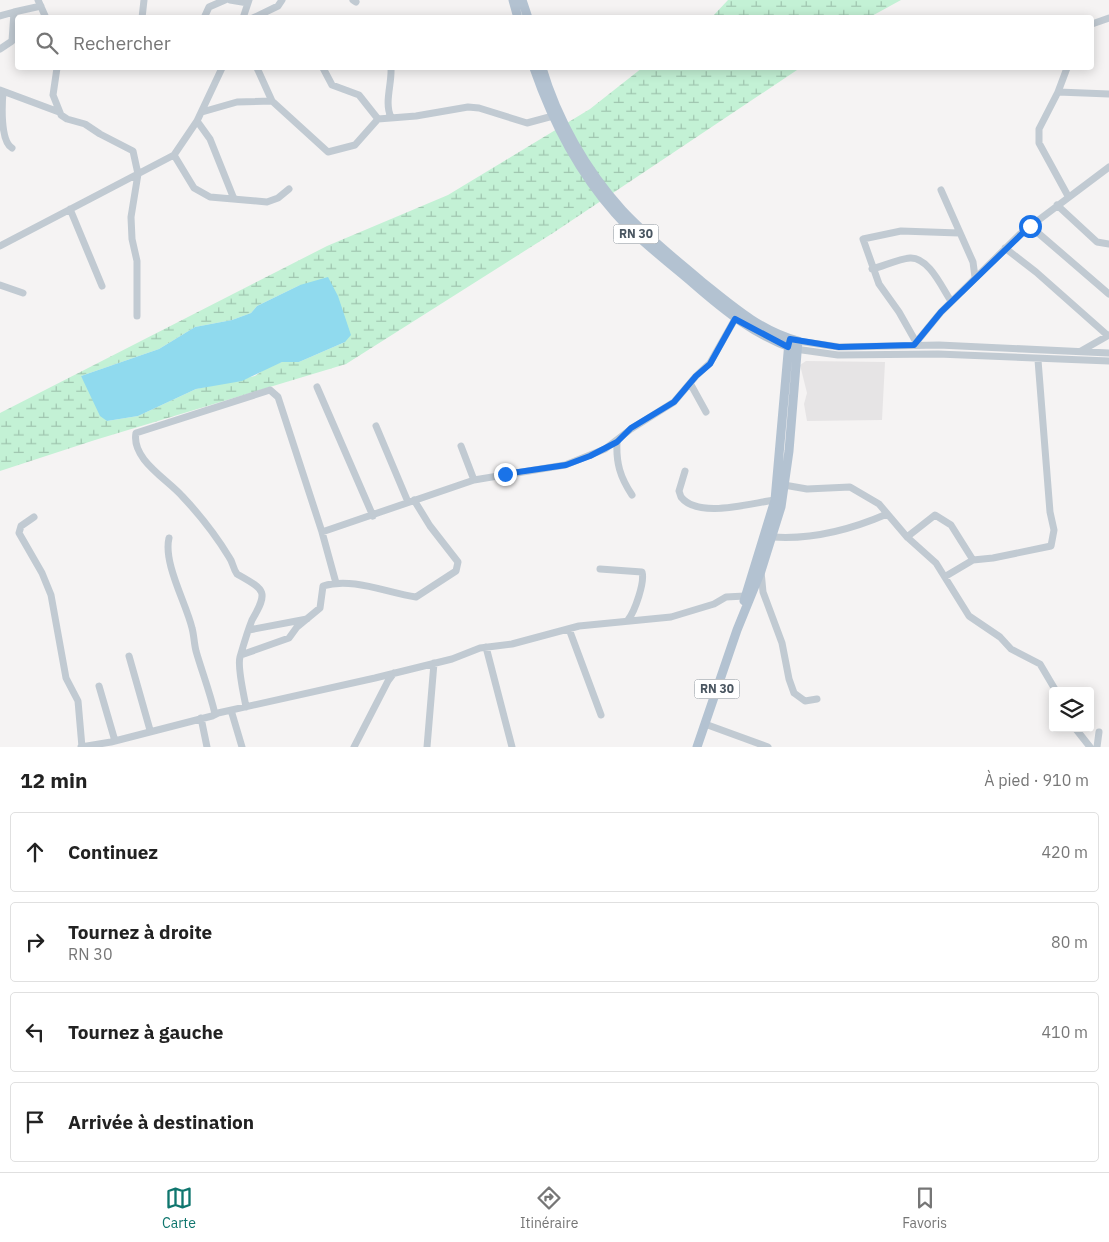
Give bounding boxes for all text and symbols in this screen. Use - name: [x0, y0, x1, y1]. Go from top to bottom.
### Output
- search box: [15, 15, 1094, 70]
- icon: search: [33, 29, 61, 57]
- text: Rechercher: [73, 31, 171, 55]
- route start: [1019, 215, 1042, 238]
- road number: RN 30: [614, 224, 658, 243]
- route end: [494, 463, 517, 486]
- road number: RN 30: [694, 680, 740, 699]
- map controls: [1049, 687, 1094, 732]
- button: layers: [1049, 687, 1094, 732]
- text: 12 min: [20, 766, 87, 794]
- text: À pied · 910 m: [984, 770, 1089, 790]
- icon: ahead: [21, 838, 49, 866]
- text: Continuez: [68, 840, 158, 864]
- text: 420 m: [1041, 842, 1088, 862]
- text: Tournez à droite: [68, 920, 212, 944]
- icon: right: [21, 928, 49, 956]
- text: 80 m: [1051, 932, 1088, 952]
- text: RN 30: [68, 944, 113, 964]
- icon: left: [21, 1018, 49, 1046]
- text: Tournez à gauche: [68, 1020, 224, 1044]
- text: 410 m: [1041, 1022, 1088, 1042]
- icon: arrive: [21, 1108, 49, 1136]
- text: Arrivée à destination: [68, 1110, 254, 1134]
- tab: Carte: [162, 1184, 196, 1232]
- tab: Itinéraire: [520, 1184, 578, 1232]
- tab: Favoris: [902, 1184, 947, 1232]

